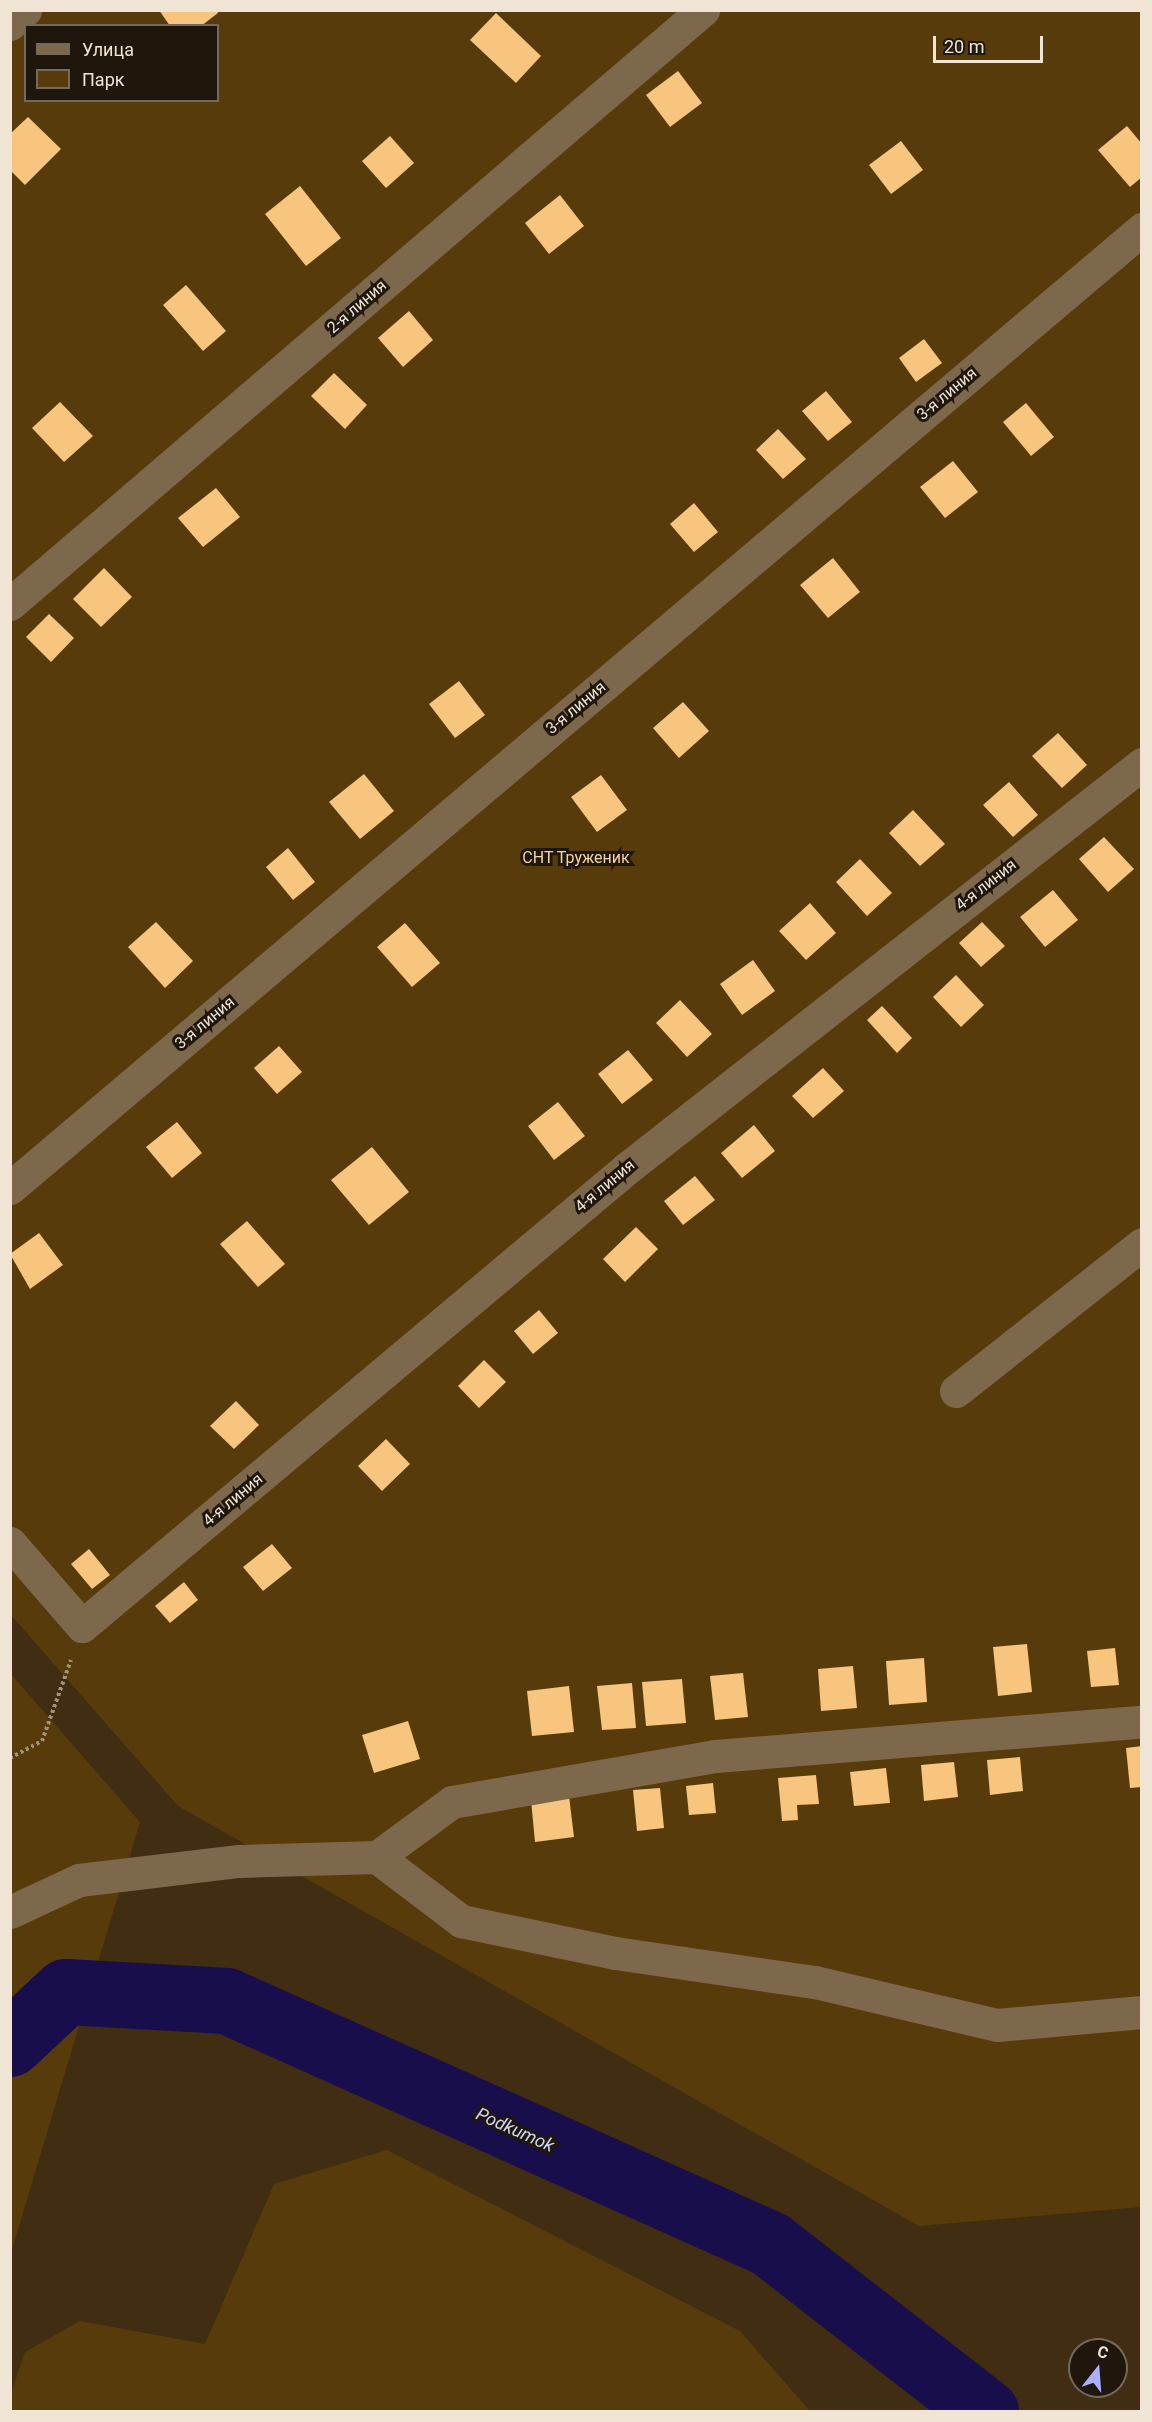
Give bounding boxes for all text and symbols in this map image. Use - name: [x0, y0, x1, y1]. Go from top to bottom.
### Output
- legend: [24, 24, 219, 102]
- scale bar: [936, 24, 1046, 62]
- text: 20 m: [944, 36, 984, 57]
- text: Улица: [82, 39, 134, 60]
- text: Парк: [82, 69, 124, 90]
- street label: 2-я линия: [324, 276, 390, 338]
- street label: 3-я линия: [913, 364, 981, 424]
- street label: 3-я линия: [542, 678, 610, 738]
- park label: СНТ Труженик: [522, 848, 630, 868]
- street label: 4-я линия: [952, 855, 1020, 915]
- street label: 3-я линия: [171, 993, 239, 1053]
- street label: 4-я линия: [571, 1156, 639, 1216]
- street label: 4-я линия: [199, 1470, 267, 1530]
- water label: Podkumok: [473, 2103, 557, 2157]
- north arrow: [1068, 2338, 1128, 2398]
- text: С: [1095, 2342, 1111, 2363]

